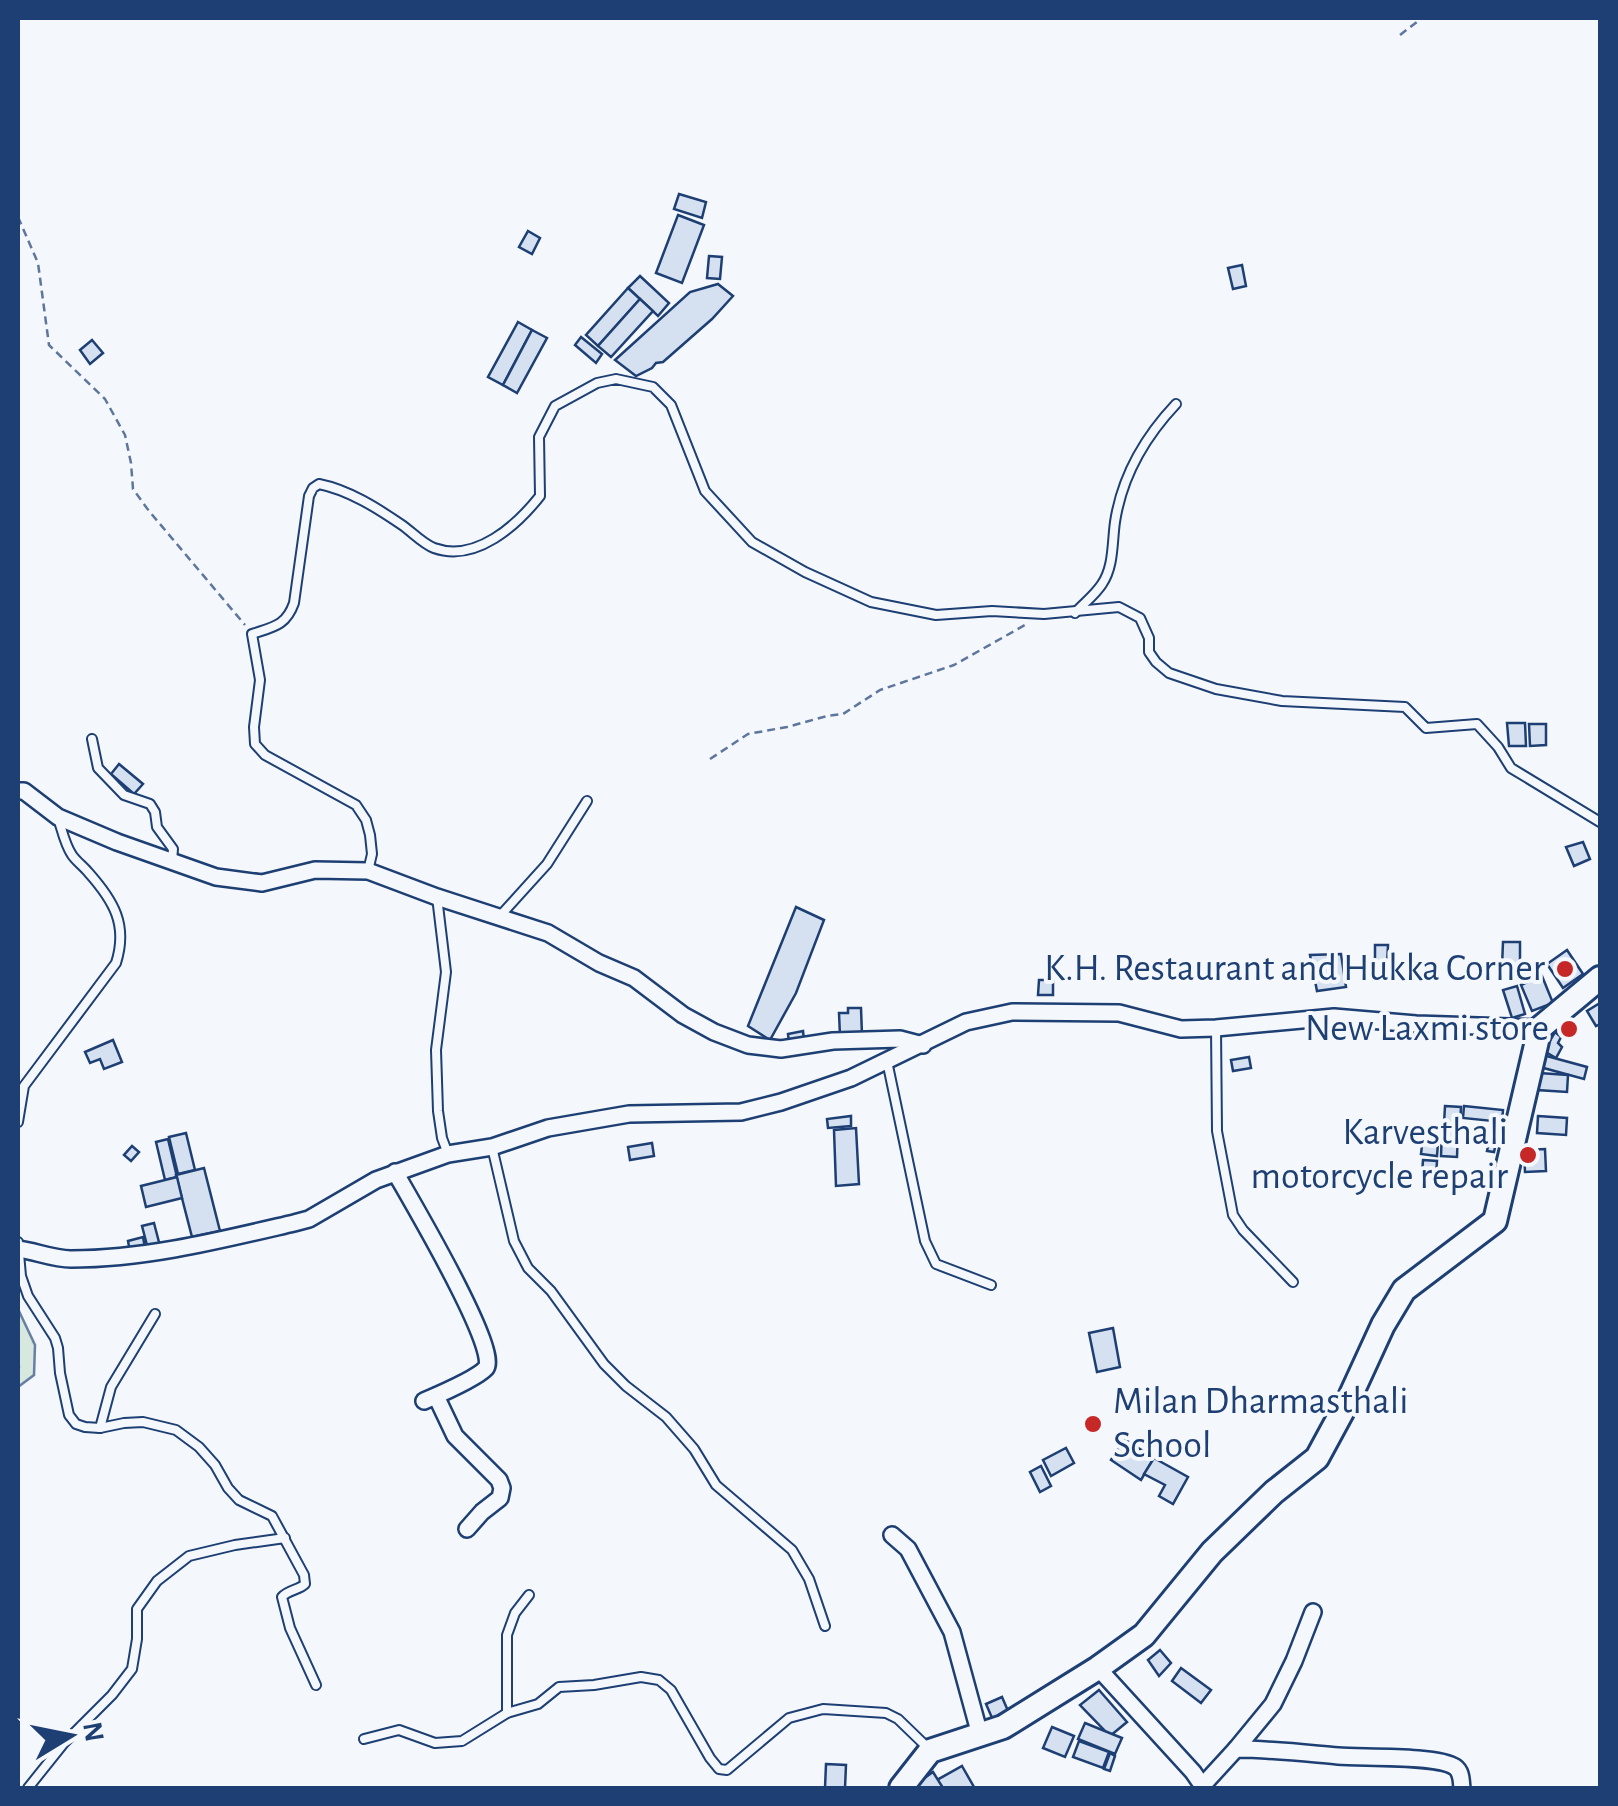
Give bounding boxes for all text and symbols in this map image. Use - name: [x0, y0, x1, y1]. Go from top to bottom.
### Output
- place label: K.H. Restaurant and Hukka Corner: [1044, 950, 1546, 988]
- marker: K.H. Restaurant and Hukka Corner: [1554, 958, 1576, 980]
- place label: New Laxmi store: [1305, 1010, 1549, 1048]
- marker: New Laxmi store: [1558, 1018, 1580, 1040]
- place label: Karvesthali motorcycle repair: [1251, 1114, 1509, 1196]
- marker: Karvesthali motorcycle repair: [1517, 1144, 1539, 1166]
- place label: Milan Dharmasthali School: [1113, 1383, 1408, 1465]
- marker: Milan Dharmasthali School: [1082, 1413, 1104, 1435]
- north arrow: [20, 1686, 120, 1786]
- text: N: [77, 1720, 108, 1744]

